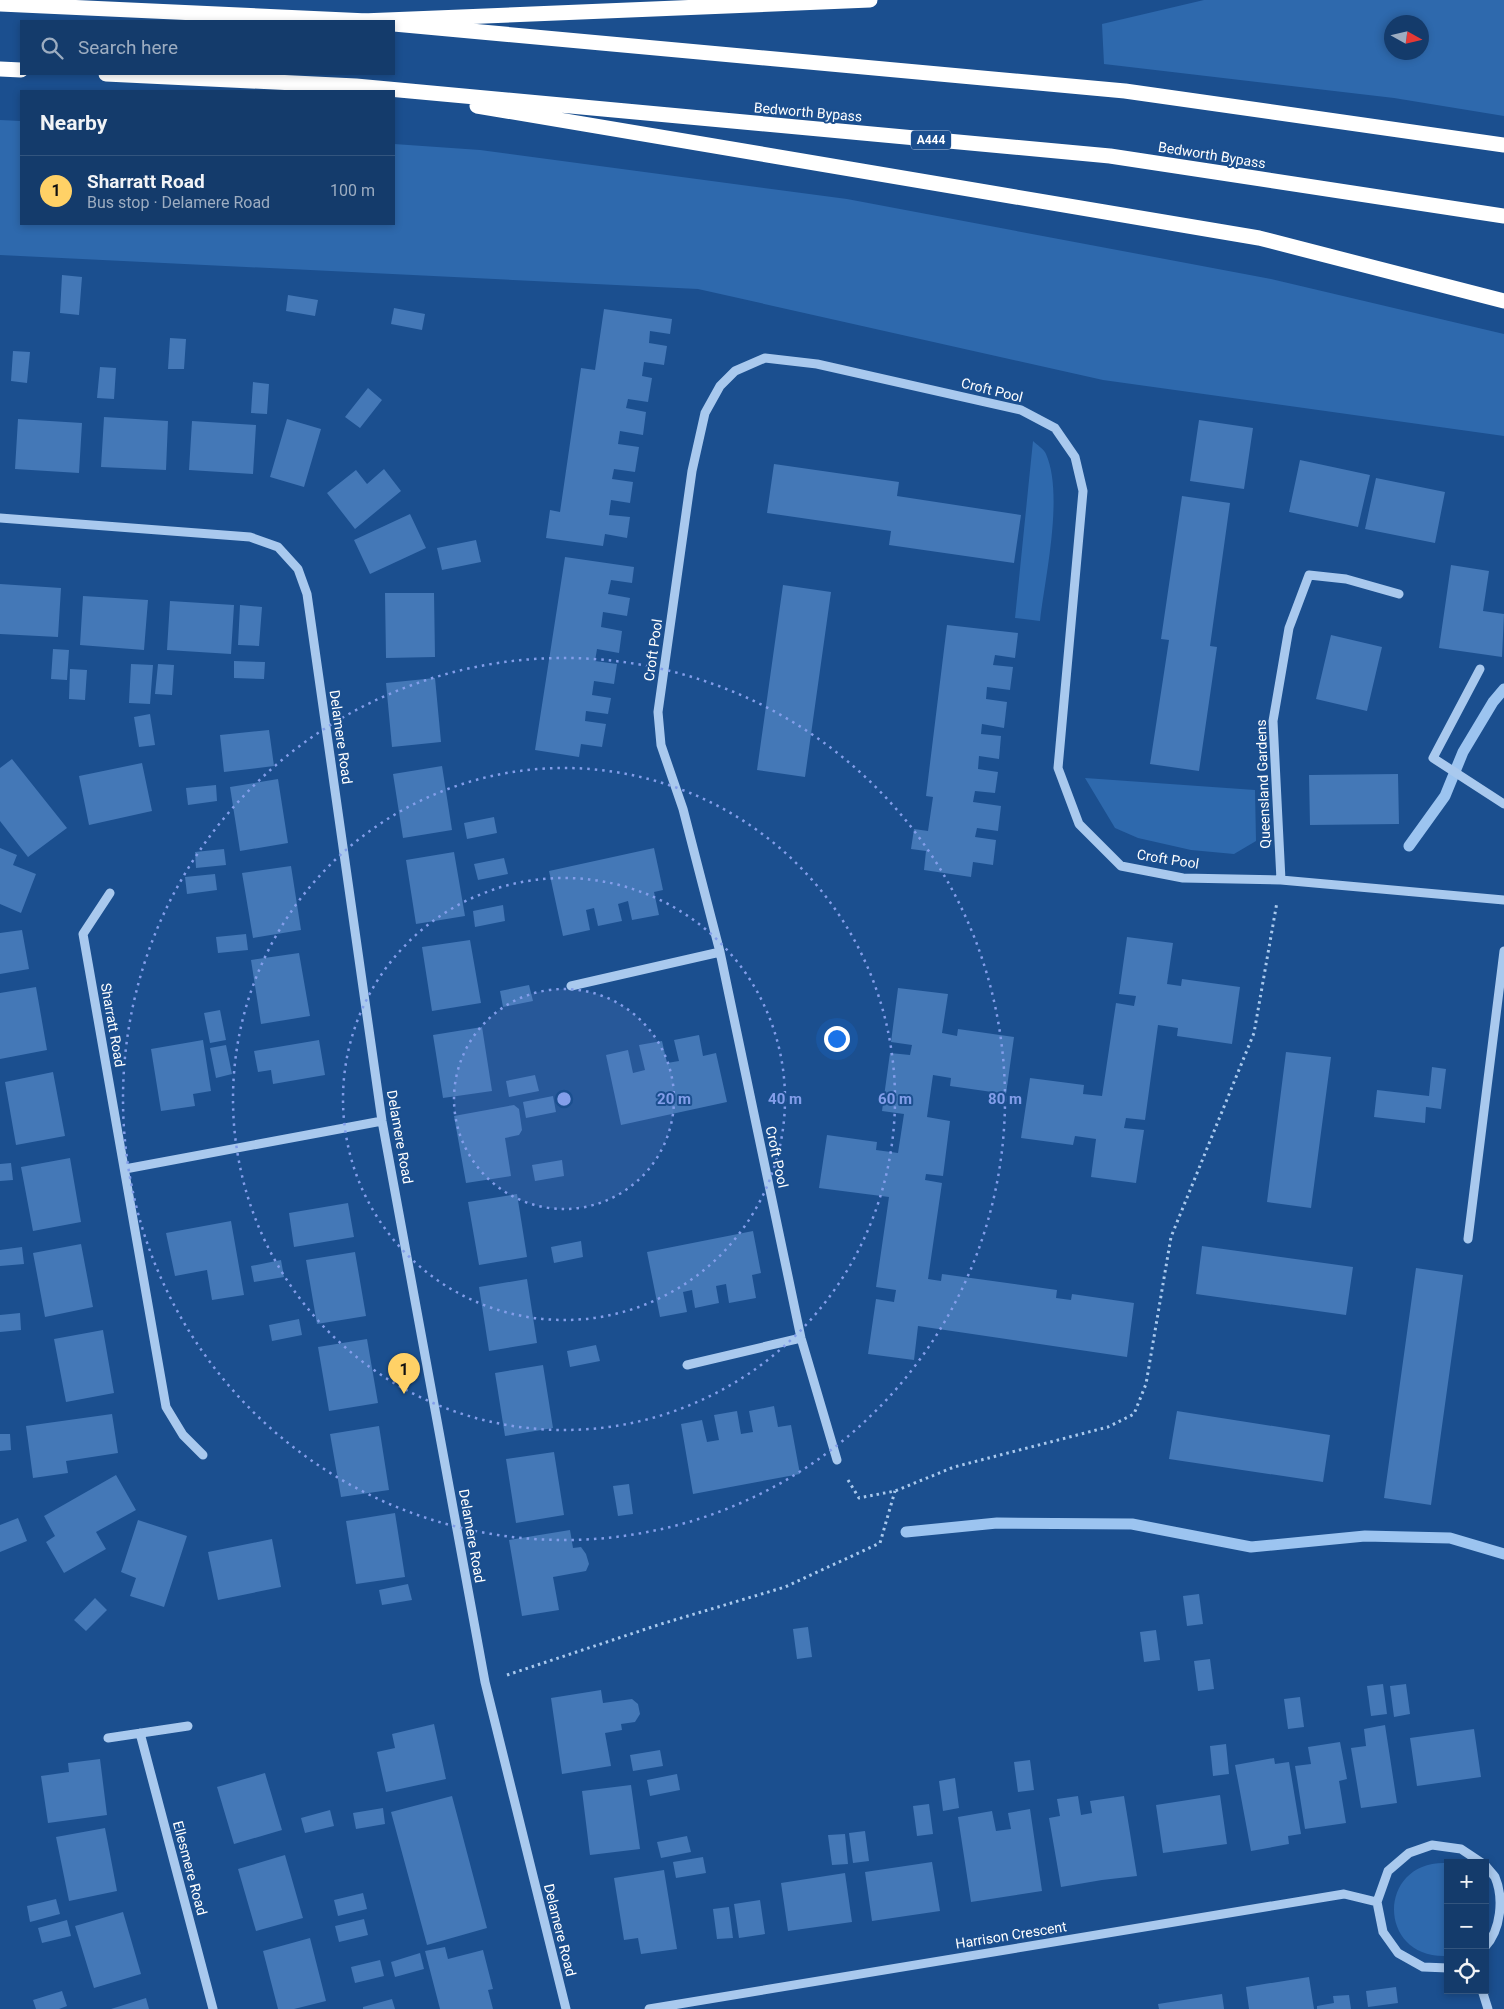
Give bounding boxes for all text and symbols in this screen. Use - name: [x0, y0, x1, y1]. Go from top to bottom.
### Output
- north arrow: [1384, 15, 1429, 60]
- search box: [20, 20, 395, 75]
- icon: search: [38, 34, 66, 62]
- text: Search here: [78, 36, 178, 59]
- street label: Bedworth Bypass: [753, 99, 863, 125]
- text: Nearby: [40, 111, 107, 135]
- road number: A444: [911, 130, 951, 150]
- street label: Bedworth Bypass: [1157, 139, 1267, 171]
- text: Sharratt Road: [87, 170, 205, 193]
- text: 1: [51, 181, 61, 200]
- text: 100 m: [330, 181, 375, 200]
- text: Bus stop · Delamere Road: [87, 193, 270, 212]
- street label: Croft Pool: [960, 375, 1024, 405]
- street label: Croft Pool: [641, 618, 665, 682]
- street label: Delamere Road: [326, 689, 356, 785]
- street label: Queensland Gardens: [1253, 719, 1273, 849]
- street label: Croft Pool: [1136, 846, 1200, 872]
- street label: Sharratt Road: [98, 982, 128, 1068]
- your location: [824, 1026, 850, 1052]
- street label: Delamere Road: [384, 1089, 416, 1185]
- centre of rings: [555, 1090, 573, 1108]
- text: 20 m: [657, 1090, 691, 1108]
- text: 40 m: [768, 1090, 802, 1108]
- text: 60 m: [878, 1090, 912, 1108]
- text: 80 m: [988, 1090, 1022, 1108]
- street label: Croft Pool: [763, 1125, 791, 1189]
- pin: 1: [388, 1353, 420, 1394]
- street label: Delamere Road: [456, 1488, 488, 1584]
- street label: Ellesmere Road: [170, 1819, 210, 1917]
- map controls: [1444, 1859, 1489, 1994]
- button: +: [1444, 1859, 1489, 1904]
- street label: Delamere Road: [541, 1882, 579, 1978]
- button: −: [1444, 1904, 1489, 1949]
- street label: Harrison Crescent: [954, 1918, 1068, 1952]
- button: locate: [1444, 1949, 1489, 1994]

